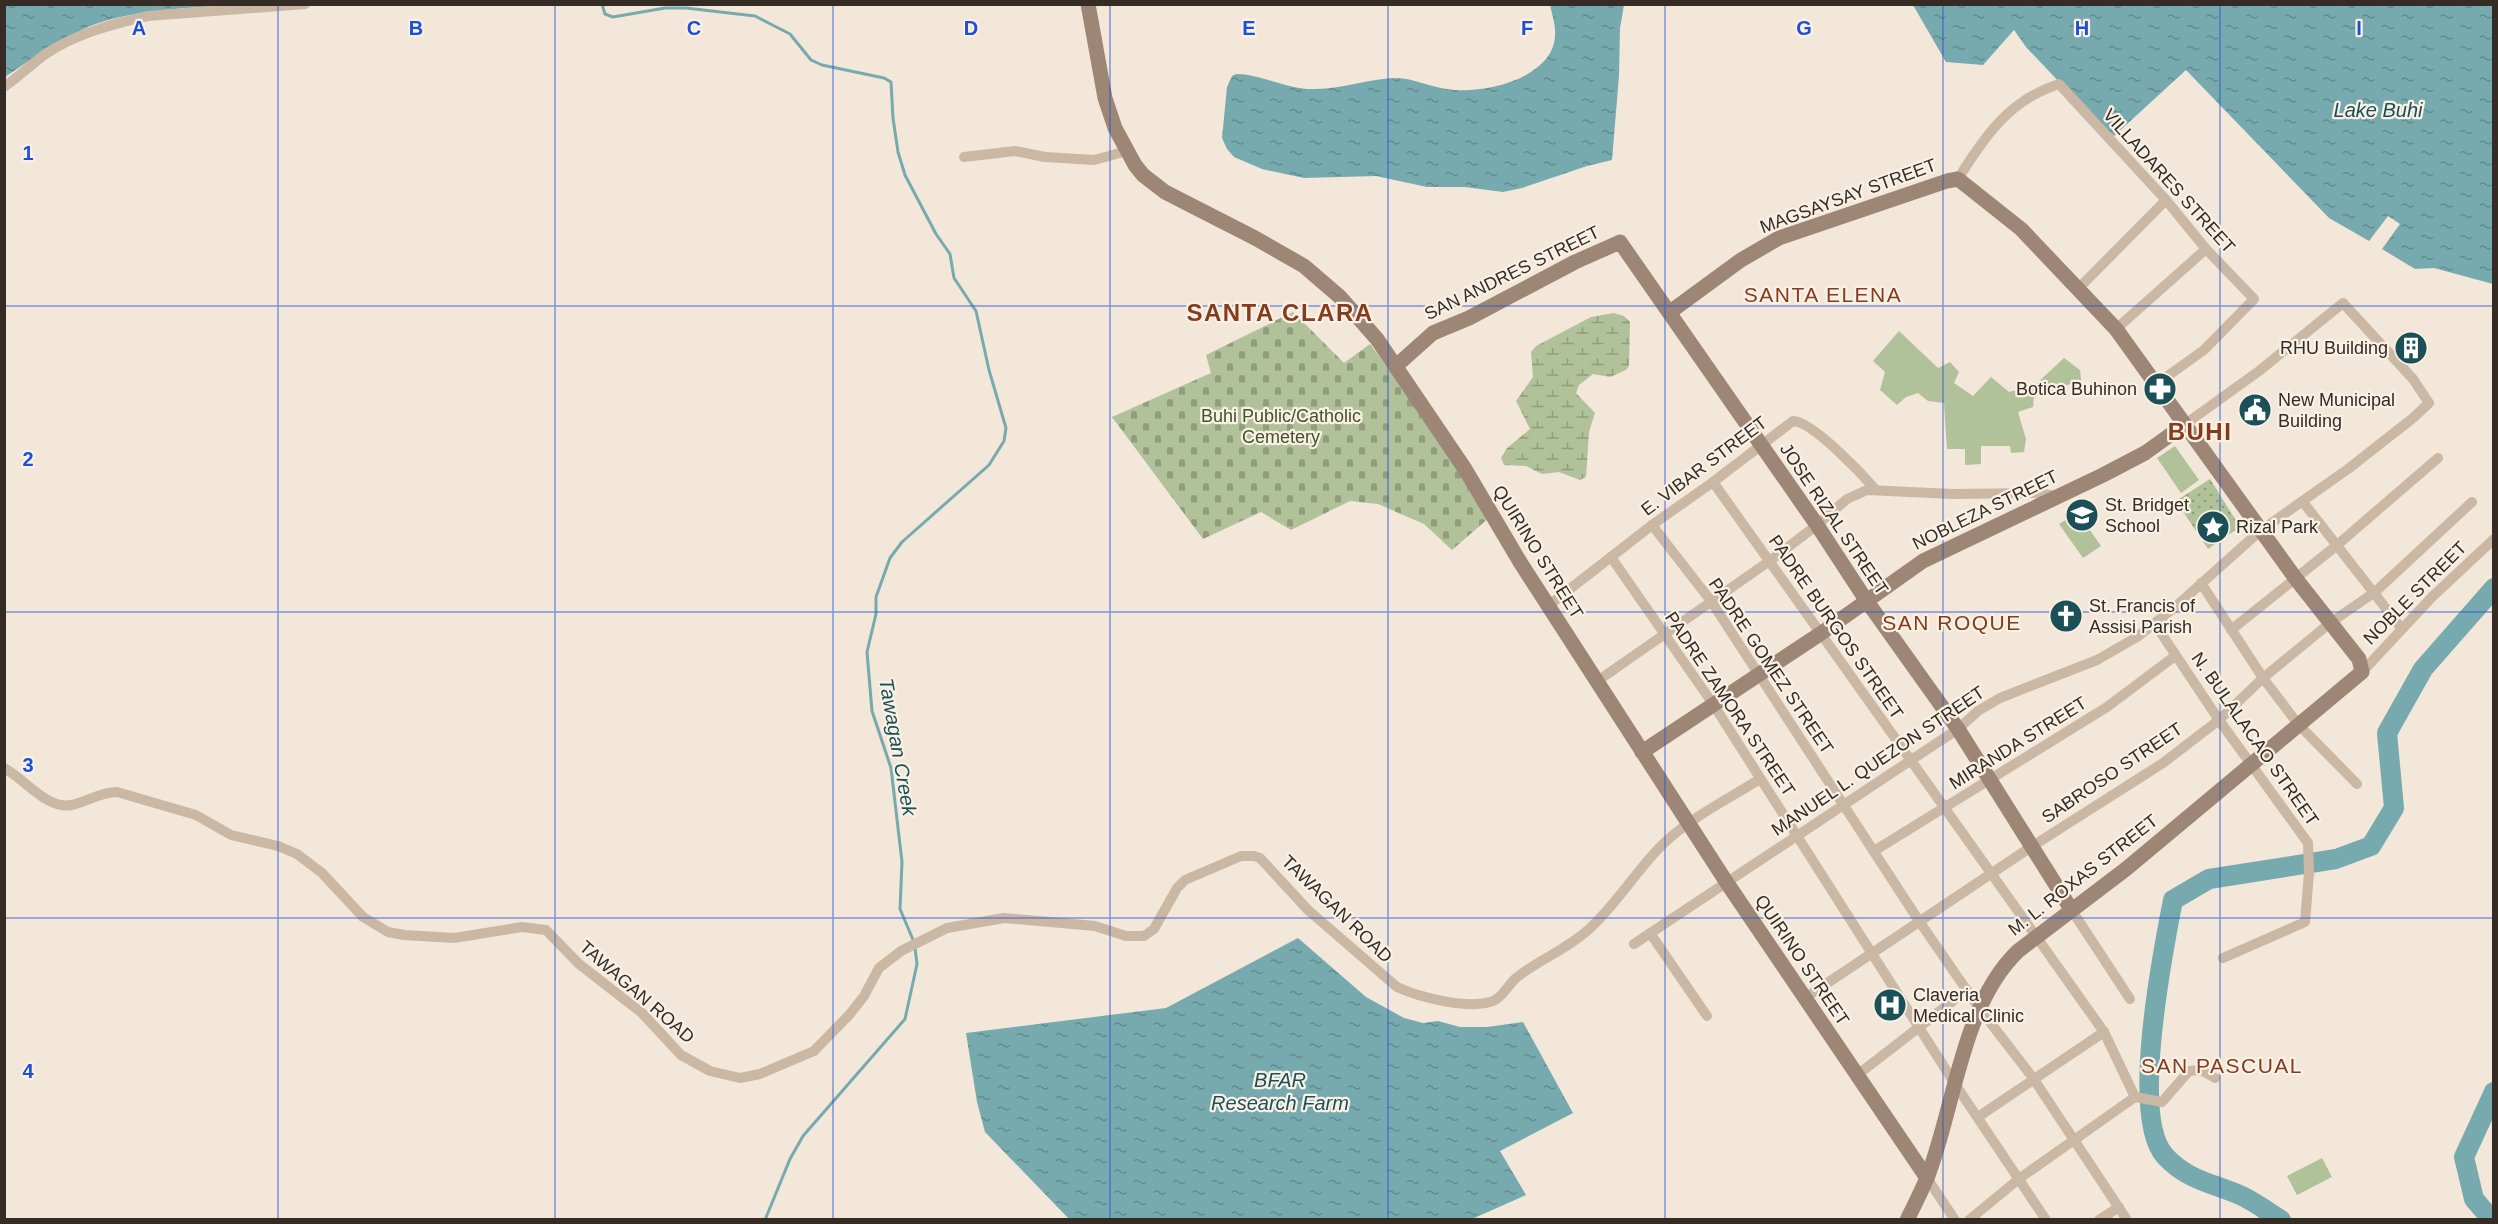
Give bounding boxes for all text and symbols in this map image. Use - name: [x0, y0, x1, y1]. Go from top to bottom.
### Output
- text: A: [132, 17, 146, 39]
- text: B: [409, 17, 423, 39]
- text: C: [687, 17, 701, 39]
- text: D: [964, 17, 978, 39]
- text: E: [1242, 17, 1256, 39]
- text: F: [1521, 17, 1533, 39]
- text: G: [1796, 17, 1812, 39]
- text: H: [2075, 17, 2089, 39]
- text: I: [2356, 17, 2362, 39]
- water label: Lake Buhi: [2334, 99, 2423, 121]
- street label: VILLADARES STREET: [2099, 105, 2239, 257]
- text: 1: [22, 142, 34, 164]
- street label: MAGSAYSAY STREET: [1757, 155, 1939, 237]
- street label: SAN ANDRES STREET: [1421, 222, 1603, 324]
- district label: SANTA ELENA: [1744, 283, 1902, 306]
- district label: SANTA CLARA: [1186, 299, 1374, 326]
- building icon: RHU Building: [2393, 330, 2429, 366]
- place label: RHU Building: [2280, 338, 2388, 358]
- pharmacy icon: Botica Buhinon: [2142, 371, 2178, 407]
- place label: Botica Buhinon: [2016, 379, 2137, 399]
- place label: New Municipal Building: [2278, 390, 2395, 431]
- public building icon: New Municipal Building: [2237, 392, 2273, 428]
- park label: Buhi Public/Catholic Cemetery: [1201, 406, 1361, 447]
- street label: E. VIBAR STREET: [1637, 412, 1771, 520]
- district label: BUHI: [2168, 418, 2232, 445]
- street label: JOSE RIZAL STREET: [1776, 439, 1892, 599]
- text: 2: [22, 448, 34, 470]
- street label: NOBLEZA STREET: [1909, 466, 2061, 554]
- street label: QUIRINO STREET: [1489, 482, 1587, 622]
- place label: St. Bridget School: [2105, 495, 2189, 536]
- school or university icon: St. Bridget School: [2064, 497, 2100, 533]
- place icon: Rizal Park: [2195, 509, 2231, 545]
- place label: Rizal Park: [2236, 517, 2319, 537]
- street label: PADRE BURGOS STREET: [1765, 531, 1907, 723]
- street label: NOBLE STREET: [2359, 537, 2471, 649]
- street label: PADRE GOMEZ STREET: [1705, 574, 1837, 758]
- place label: St. Francis of Assisi Parish: [2089, 596, 2196, 637]
- church icon: St. Francis of Assisi Parish: [2048, 598, 2084, 634]
- street label: PADRE ZAMORA STREET: [1661, 608, 1799, 800]
- district label: SAN ROQUE: [1882, 611, 2022, 634]
- street label: N. BULALACAO STREET: [2187, 648, 2323, 830]
- water label: Tawagan Creek: [875, 676, 921, 819]
- street label: MANUEL L. QUEZON STREET: [1768, 682, 1988, 840]
- street label: MIRANDA STREET: [1946, 693, 2090, 793]
- street label: SABROSO STREET: [2038, 719, 2186, 827]
- text: 3: [22, 754, 34, 776]
- street label: M. L. ROXAS STREET: [2004, 810, 2162, 940]
- street label: TAWAGAN ROAD: [1278, 851, 1396, 967]
- street label: QUIRINO STREET: [1751, 891, 1853, 1029]
- street label: TAWAGAN ROAD: [576, 937, 698, 1047]
- place label: Claveria Medical Clinic: [1913, 985, 2024, 1026]
- hospital icon: Claveria Medical Clinic: [1872, 987, 1908, 1023]
- district label: SAN PASCUAL: [2141, 1054, 2303, 1077]
- text: 4: [22, 1060, 34, 1082]
- water label: BFAR Research Farm: [1211, 1069, 1349, 1114]

